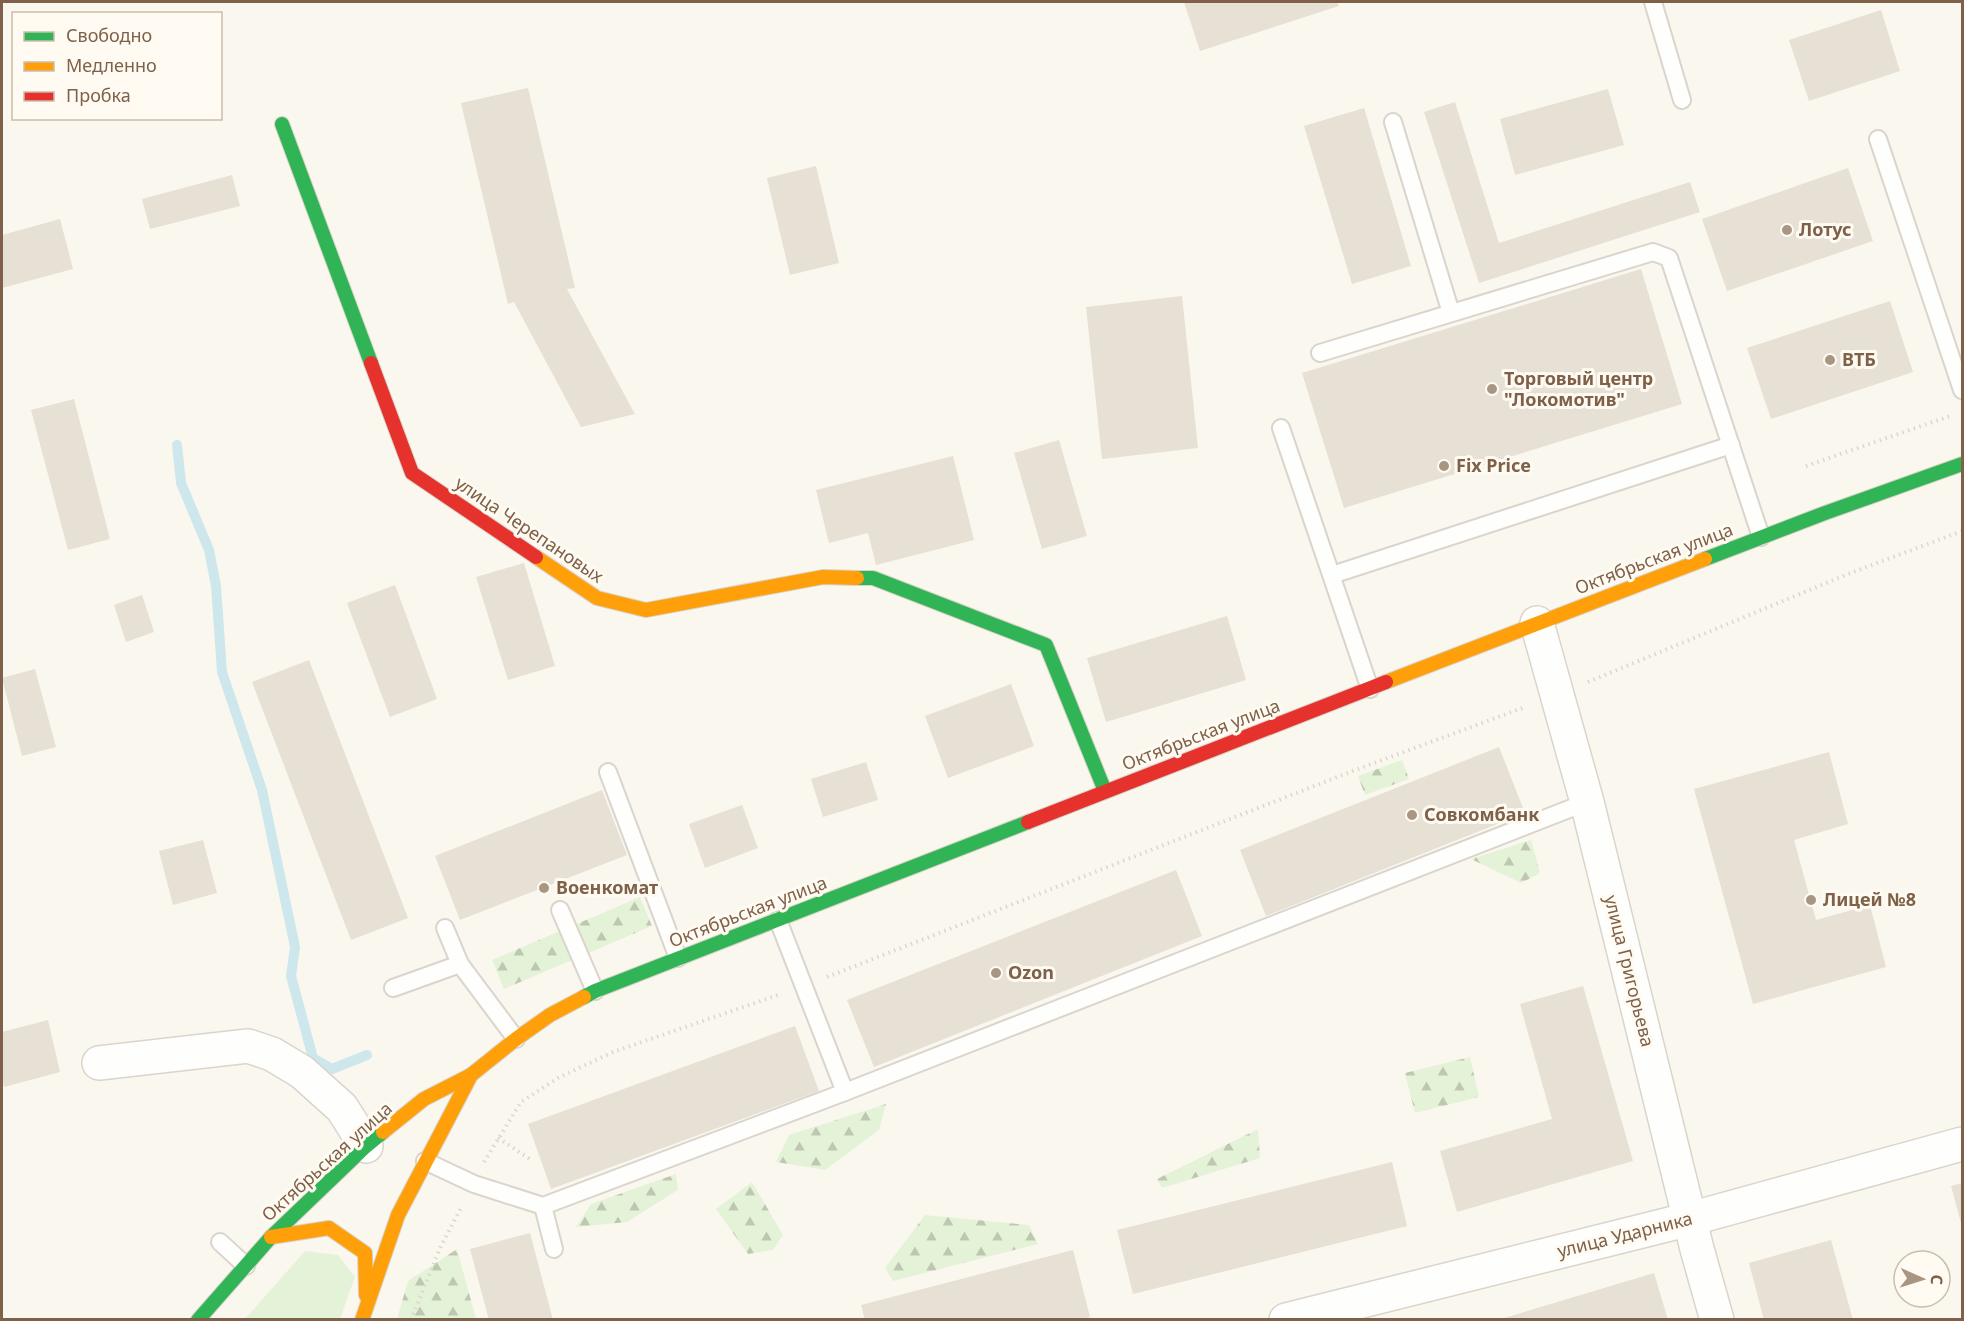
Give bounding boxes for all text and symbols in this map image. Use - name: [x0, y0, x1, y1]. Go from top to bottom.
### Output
- legend: [12, 12, 222, 120]
- text: Свободно: [66, 23, 152, 47]
- text: Медленно: [66, 53, 157, 77]
- text: Пробка: [66, 83, 131, 107]
- place label: Лотус: [1799, 217, 1851, 241]
- marker: Лотус: [1780, 223, 1794, 237]
- place label: ВТБ: [1842, 347, 1876, 371]
- marker: ВТБ: [1823, 353, 1837, 367]
- place label: Торговый центр "Локомотив": [1504, 366, 1653, 411]
- marker: Торговый центр "Локомотив": [1485, 382, 1499, 396]
- place label: Fix Price: [1456, 453, 1531, 477]
- marker: Fix Price: [1437, 459, 1451, 473]
- street label: улица Черепановых: [451, 470, 609, 588]
- street label: Октябрьская улица: [1571, 517, 1736, 599]
- street label: Октябрьская улица: [1118, 693, 1283, 775]
- place label: Совкомбанк: [1424, 802, 1539, 826]
- marker: Совкомбанк: [1405, 808, 1419, 822]
- street label: Октябрьская улица: [665, 870, 830, 952]
- place label: Военкомат: [556, 875, 658, 899]
- marker: Военкомат: [537, 881, 551, 895]
- place label: Лицей №8: [1823, 887, 1916, 911]
- street label: улица Григорьева: [1599, 892, 1660, 1049]
- marker: Лицей №8: [1804, 893, 1818, 907]
- place label: Ozon: [1008, 960, 1054, 984]
- marker: Ozon: [989, 966, 1003, 980]
- street label: Октябрьская улица: [256, 1096, 397, 1226]
- street label: улица Ударника: [1555, 1206, 1695, 1262]
- north arrow: [1892, 1249, 1952, 1309]
- text: С: [1926, 1274, 1948, 1286]

